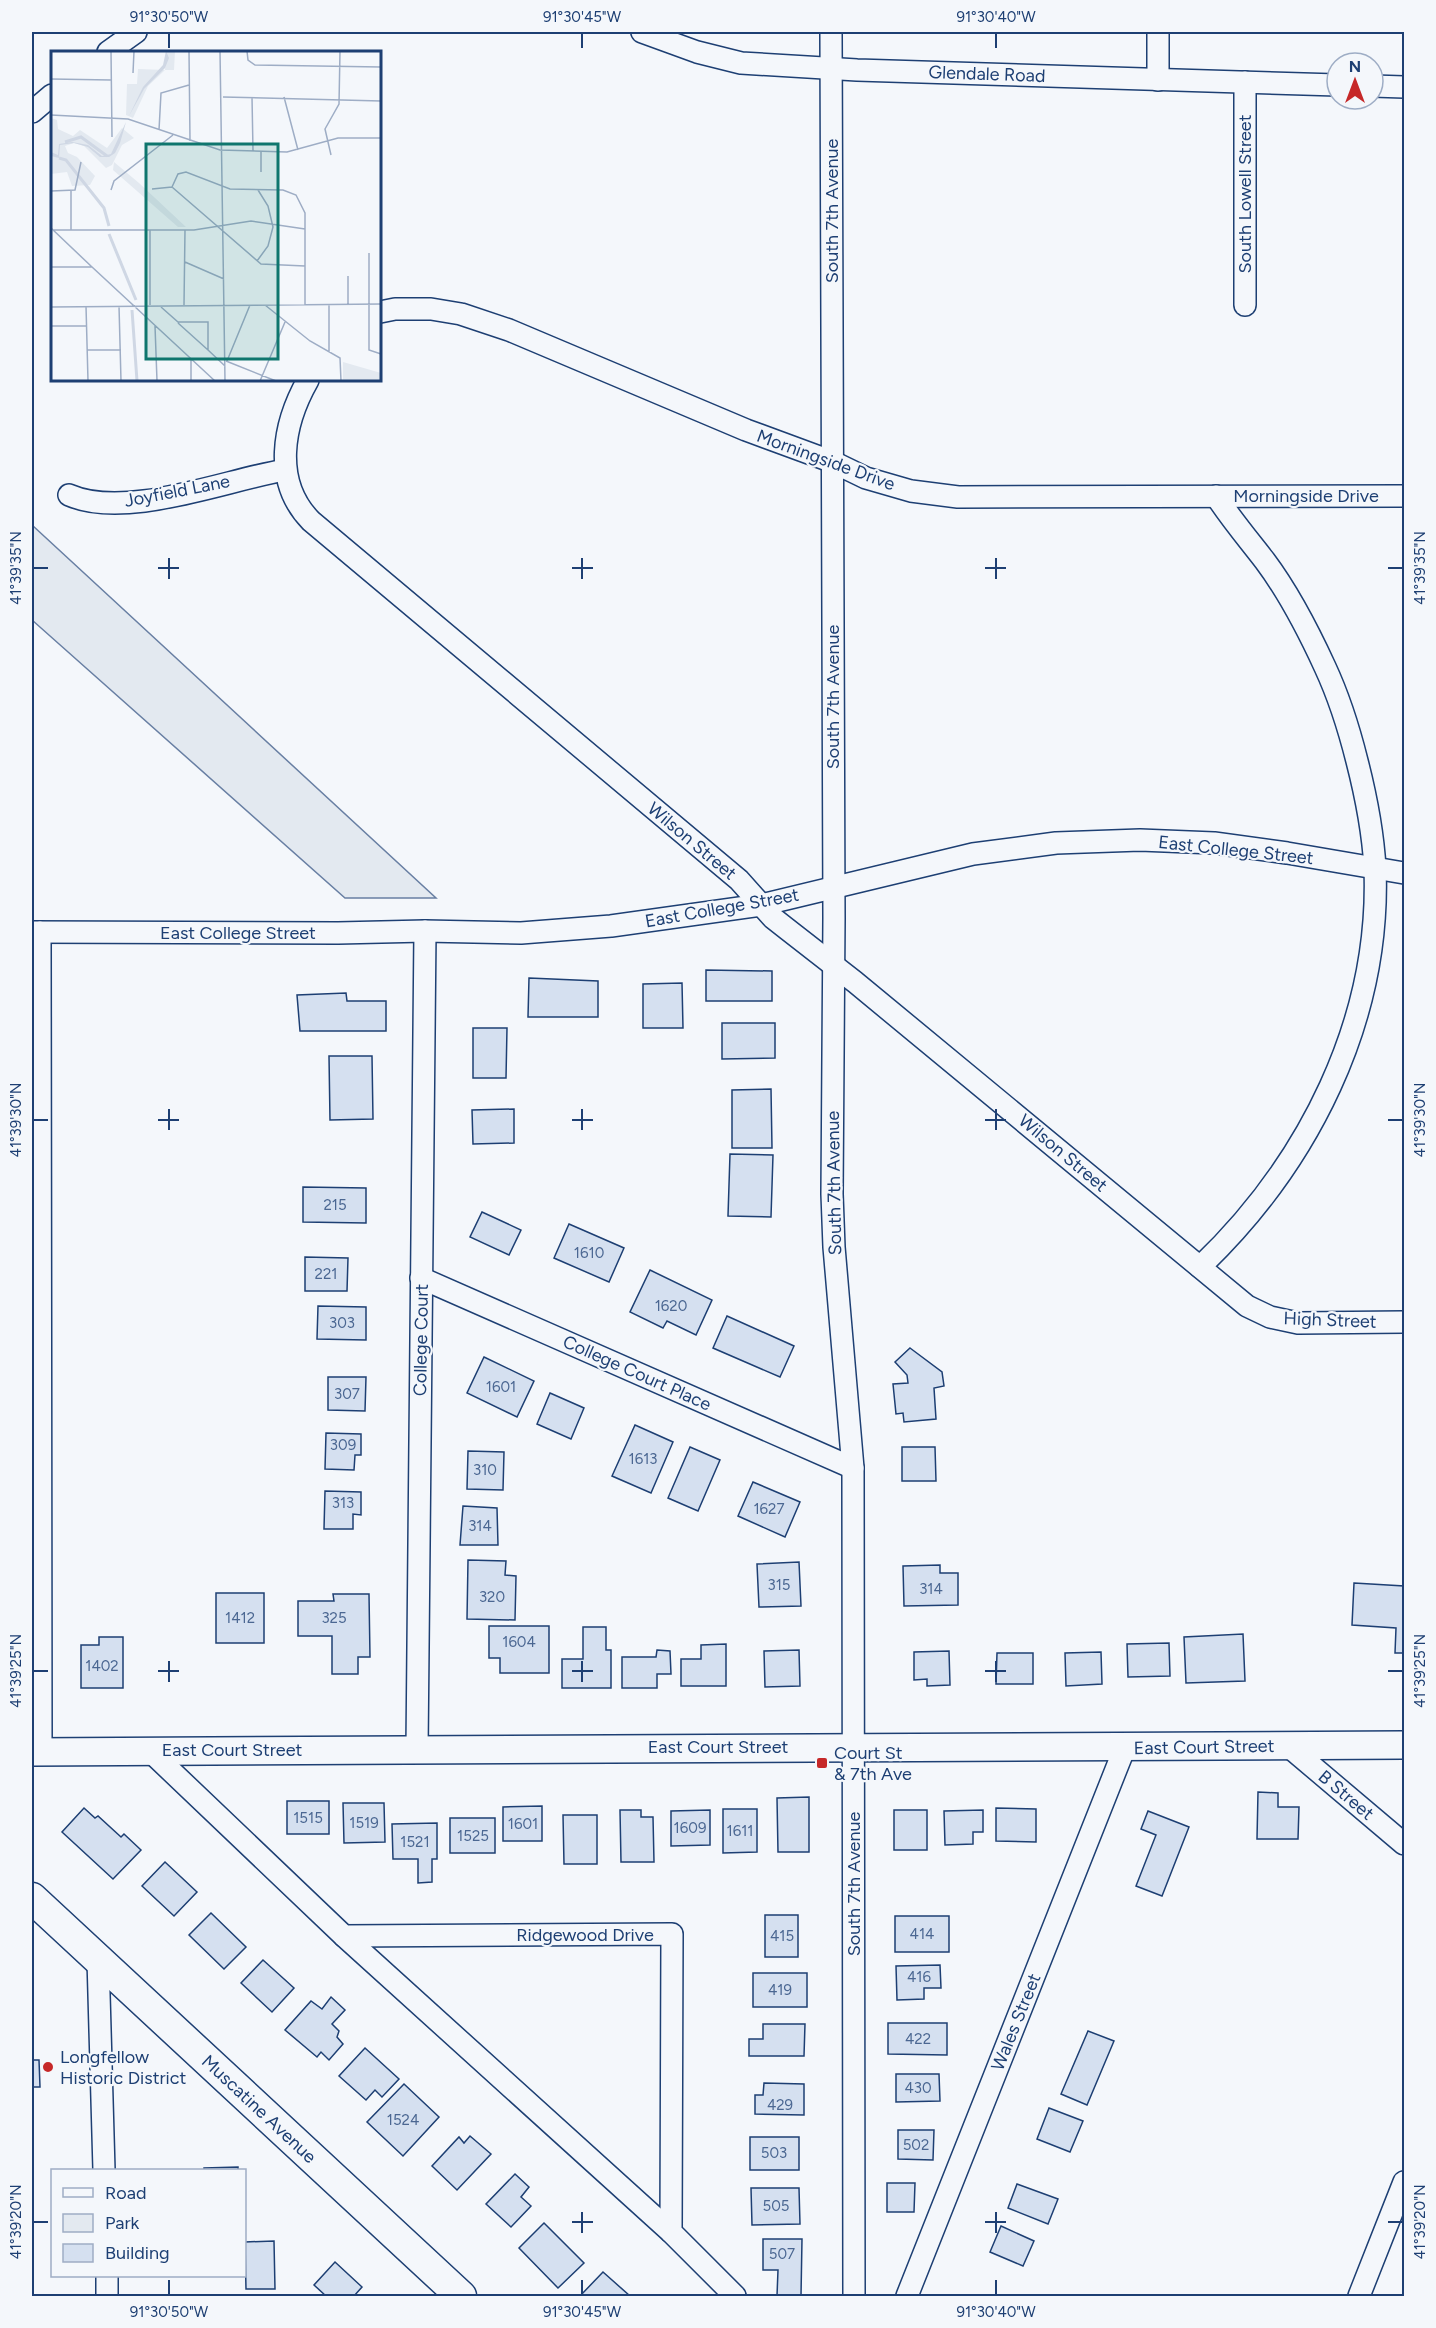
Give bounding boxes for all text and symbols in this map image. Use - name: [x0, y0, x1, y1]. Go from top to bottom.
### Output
- text: 91°30'50"W: [130, 8, 209, 26]
- text: 91°30'45"W: [543, 8, 622, 26]
- text: 91°30'40"W: [956, 8, 1036, 26]
- inset map: [51, 51, 381, 381]
- north arrow: [1325, 51, 1385, 111]
- text: N: [1349, 57, 1361, 76]
- street label: Glendale Road: [928, 61, 1046, 87]
- street label: South Lowell Street: [1234, 114, 1256, 273]
- street label: South 7th Avenue: [821, 139, 843, 283]
- street label: Morningside Drive: [754, 425, 898, 495]
- street label: Joyfield Lane: [122, 470, 232, 512]
- street label: Morningside Drive: [1233, 485, 1379, 507]
- text: 41°39'35"N: [7, 531, 25, 605]
- text: 41°39'35"N: [1411, 531, 1429, 605]
- street label: South 7th Avenue: [822, 625, 844, 769]
- street label: Wilson Street: [643, 797, 741, 885]
- street label: East College Street: [1157, 831, 1315, 869]
- street label: East College Street: [643, 884, 801, 932]
- street label: East College Street: [160, 922, 316, 944]
- text: 41°39'30"N: [7, 1083, 25, 1157]
- text: 41°39'30"N: [1411, 1083, 1429, 1157]
- street label: Wilson Street: [1014, 1109, 1112, 1197]
- street label: South 7th Avenue: [822, 1110, 846, 1256]
- house number: 215: [323, 1196, 347, 1214]
- house number: 1610: [574, 1244, 604, 1262]
- house number: 221: [315, 1265, 337, 1283]
- street label: College Court: [409, 1283, 433, 1396]
- house number: 1620: [655, 1297, 687, 1315]
- street label: High Street: [1283, 1307, 1377, 1333]
- house number: 303: [329, 1314, 355, 1332]
- street label: College Court Place: [559, 1330, 715, 1416]
- house number: 1601: [486, 1378, 516, 1396]
- house number: 307: [334, 1385, 360, 1403]
- house number: 309: [330, 1436, 356, 1454]
- house number: 1613: [628, 1450, 658, 1468]
- house number: 310: [473, 1461, 497, 1479]
- house number: 313: [332, 1494, 354, 1512]
- house number: 1627: [753, 1500, 785, 1518]
- house number: 314: [468, 1517, 492, 1535]
- house number: 315: [768, 1576, 790, 1594]
- house number: 314: [919, 1580, 943, 1598]
- house number: 320: [479, 1588, 505, 1606]
- house number: 1412: [225, 1609, 255, 1627]
- house number: 325: [321, 1609, 347, 1627]
- house number: 1604: [502, 1633, 536, 1651]
- text: 41°39'25"N: [7, 1634, 25, 1708]
- text: 41°39'25"N: [1411, 1634, 1429, 1708]
- house number: 1402: [85, 1657, 119, 1675]
- street label: East Court Street: [1133, 1735, 1275, 1759]
- street label: East Court Street: [648, 1736, 789, 1758]
- street label: East Court Street: [162, 1739, 303, 1761]
- place label: Court St & 7th Ave: [834, 1742, 912, 1785]
- marker: Court St & 7th Ave: [815, 1756, 829, 1770]
- street label: B Street: [1314, 1765, 1378, 1825]
- house number: 1515: [293, 1809, 323, 1827]
- street label: South 7th Avenue: [843, 1812, 865, 1956]
- house number: 1519: [349, 1814, 379, 1832]
- house number: 1601: [508, 1815, 538, 1833]
- house number: 1609: [674, 1819, 706, 1837]
- house number: 1611: [726, 1822, 754, 1840]
- house number: 1525: [457, 1827, 489, 1845]
- house number: 1521: [400, 1833, 430, 1851]
- street label: Ridgewood Drive: [516, 1924, 654, 1946]
- house number: 414: [910, 1925, 934, 1943]
- house number: 415: [770, 1927, 794, 1945]
- house number: 416: [907, 1968, 932, 1986]
- street label: Wales Street: [987, 1970, 1046, 2074]
- house number: 419: [768, 1981, 792, 1999]
- house number: 422: [905, 2030, 931, 2048]
- place label: Longfellow Historic District: [60, 2046, 186, 2089]
- street label: Muscatine Avenue: [197, 2050, 321, 2168]
- marker: Longfellow Historic District: [41, 2060, 55, 2074]
- house number: 430: [904, 2079, 932, 2097]
- house number: 429: [767, 2096, 793, 2114]
- house number: 1524: [387, 2111, 419, 2129]
- house number: 502: [903, 2136, 929, 2154]
- house number: 503: [761, 2144, 787, 2162]
- legend: [51, 2169, 246, 2277]
- text: Road: [105, 2182, 146, 2204]
- text: 41°39'20"N: [7, 2184, 25, 2260]
- text: 41°39'20"N: [1411, 2184, 1429, 2260]
- house number: 505: [763, 2197, 789, 2215]
- text: Park: [105, 2212, 140, 2234]
- text: Building: [105, 2242, 170, 2264]
- house number: 507: [769, 2245, 795, 2263]
- text: 91°30'50"W: [130, 2303, 209, 2321]
- text: 91°30'45"W: [543, 2303, 622, 2321]
- text: 91°30'40"W: [956, 2303, 1036, 2321]

